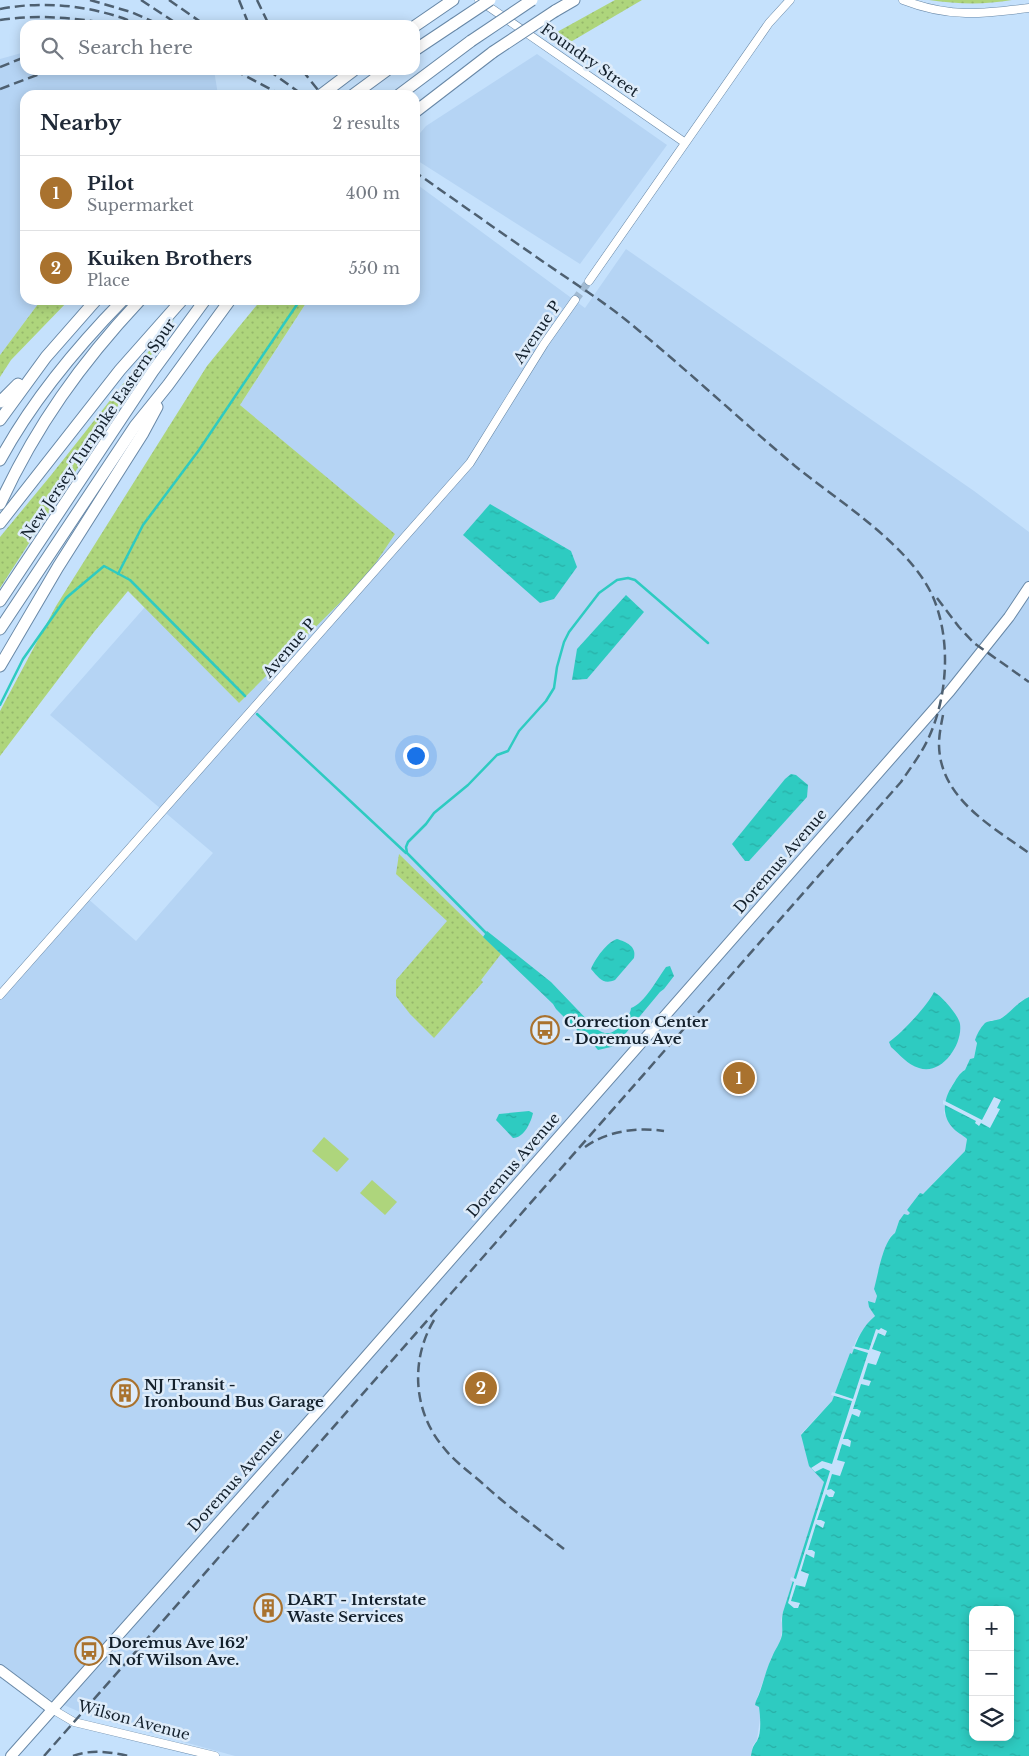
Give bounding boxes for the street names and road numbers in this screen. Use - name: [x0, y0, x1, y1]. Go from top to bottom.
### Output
- street label: Foundry Street: [537, 19, 643, 101]
- street label: Avenue P: [509, 297, 565, 368]
- street label: New Jersey Turnpike Eastern Spur: [17, 314, 180, 543]
- street label: Avenue P: [258, 615, 320, 682]
- street label: Doremus Avenue: [729, 805, 831, 917]
- street label: Doremus Avenue: [462, 1109, 564, 1221]
- street label: Doremus Avenue: [184, 1424, 286, 1536]
- street label: Wilson Avenue: [75, 1696, 192, 1744]

